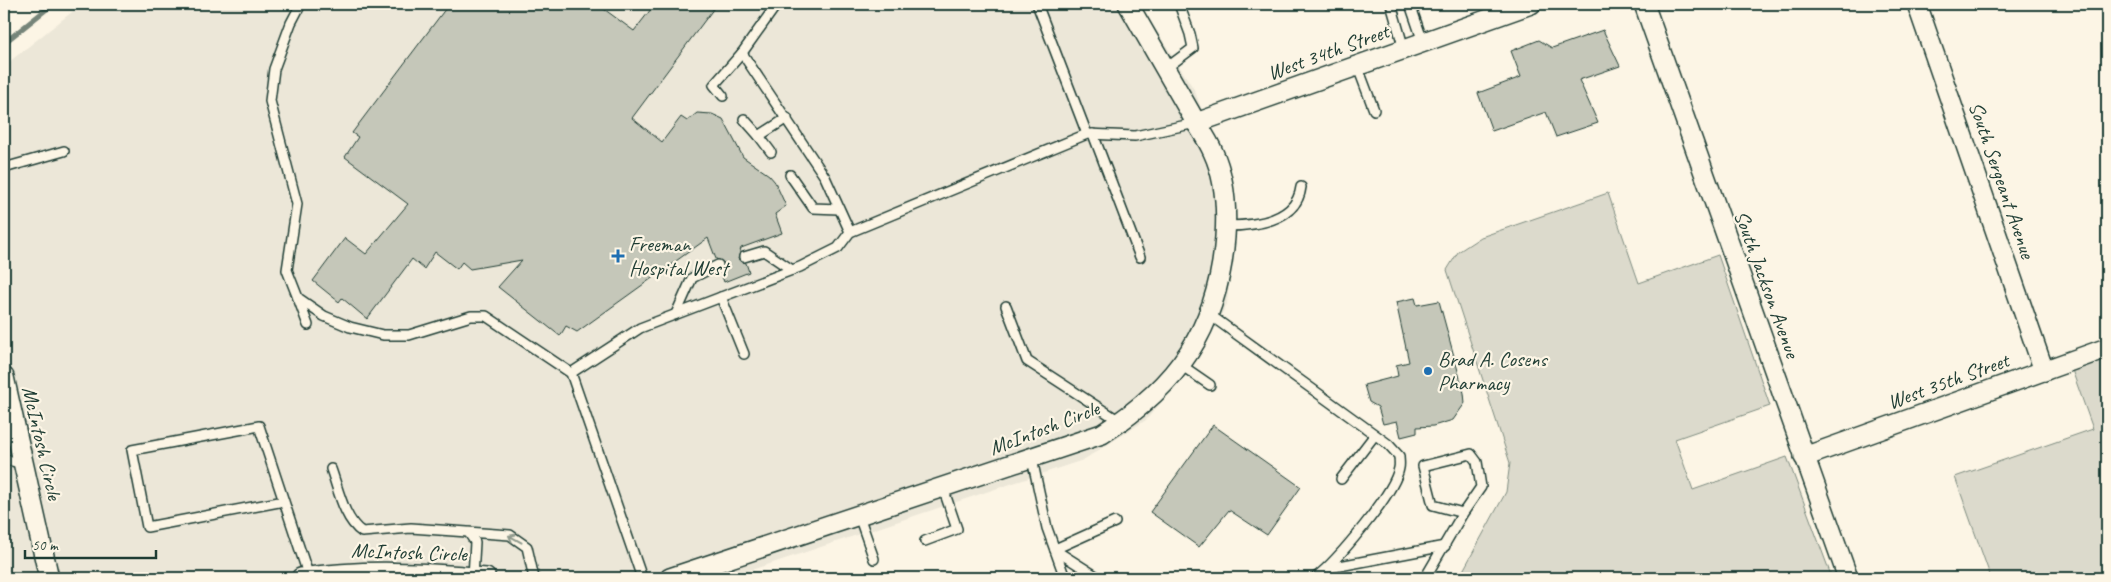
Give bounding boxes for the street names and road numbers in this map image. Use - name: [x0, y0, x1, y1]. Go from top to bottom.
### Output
- street label: West 34th Street: [1264, 17, 1394, 86]
- street label: South Sergeant Avenue: [1963, 98, 2041, 263]
- street label: South Jackson Avenue: [1728, 207, 1806, 363]
- street label: West 35th Street: [1884, 346, 2014, 415]
- street label: McIntosh Circle: [16, 384, 68, 503]
- street label: McIntosh Circle: [985, 395, 1104, 461]
- street label: McIntosh Circle: [351, 537, 468, 567]

